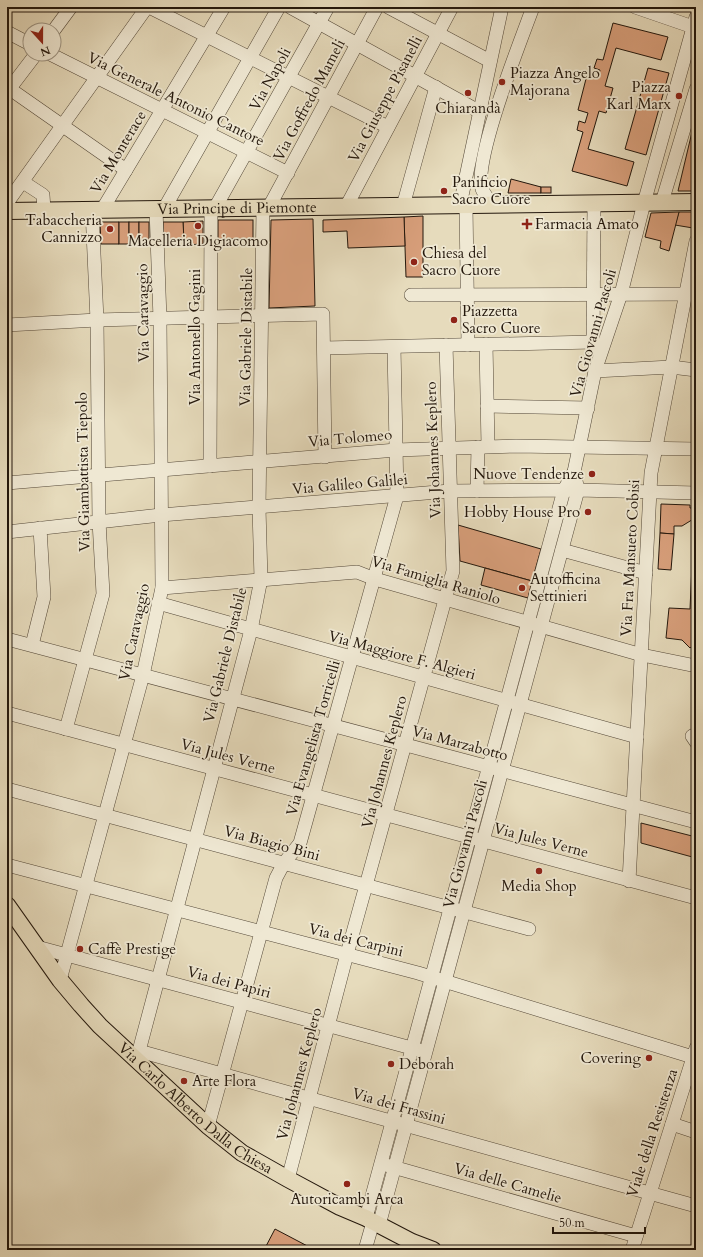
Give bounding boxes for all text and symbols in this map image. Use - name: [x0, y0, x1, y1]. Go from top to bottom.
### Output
- north arrow: [22, 22, 62, 62]
- street label: Via Giuseppe Pisanelli: [343, 32, 427, 166]
- street label: Via Goffredo Mameli: [268, 36, 350, 164]
- text: N: [38, 42, 53, 60]
- street label: Via Napoli: [244, 44, 296, 114]
- street label: Via Generale Antonio Cantore: [84, 47, 268, 151]
- place label: Piazza Angelo Majorana: [510, 63, 600, 100]
- marker: Piazza Angelo Majorana: [497, 77, 507, 87]
- place label: Piazza Karl Marx: [607, 77, 672, 114]
- marker: Chiarandà: [463, 88, 473, 98]
- marker: Piazza Karl Marx: [674, 91, 684, 101]
- place label: Chiarandà: [435, 98, 501, 118]
- street label: Via Monterace: [85, 107, 151, 197]
- place label: Panificio Sacro Cuore: [452, 172, 531, 209]
- marker: Panificio Sacro Cuore: [439, 186, 449, 196]
- street label: Via Principe di Piemonte: [157, 197, 317, 219]
- place label: Tabaccheria Cannizzo: [25, 210, 103, 247]
- place label: Farmacia Amato: [535, 214, 639, 234]
- marker: Farmacia Amato: [522, 219, 532, 229]
- marker: Macelleria Digiacomo: [193, 221, 203, 231]
- marker: Tabaccheria Cannizzo: [105, 224, 115, 234]
- place label: Macelleria Digiacomo: [128, 231, 268, 251]
- place label: Chiesa del Sacro Cuore: [422, 243, 501, 280]
- marker: Chiesa del Sacro Cuore: [409, 257, 419, 267]
- street label: Via Caravaggio: [132, 263, 154, 363]
- street label: Via Giovanni Pascoli: [565, 266, 621, 400]
- street label: Via Gabriele Distabile: [235, 267, 257, 407]
- street label: Via Antonello Gagini: [185, 269, 205, 405]
- place label: Piazzetta Sacro Cuore: [462, 301, 541, 338]
- marker: Piazzetta Sacro Cuore: [449, 315, 459, 325]
- street label: Via Johannes Keplero: [421, 381, 445, 519]
- street label: Via Giambattista Tiepolo: [72, 392, 94, 552]
- street label: Via Tolomeo: [307, 424, 393, 452]
- place label: Nuove Tendenze: [473, 464, 584, 484]
- street label: Via Galileo Galilei: [291, 469, 409, 499]
- marker: Nuove Tendenze: [587, 469, 597, 479]
- street label: Via Fra Mansueto Cobisi: [616, 479, 644, 637]
- place label: Hobby House Pro: [464, 502, 580, 522]
- marker: Hobby House Pro: [583, 507, 593, 517]
- street label: Via Famiglia Raniolo: [369, 551, 503, 609]
- place label: Autofficina Settinieri: [530, 569, 601, 606]
- street label: Via Caravaggio: [114, 582, 154, 682]
- marker: Autofficina Settinieri: [517, 583, 527, 593]
- street label: Via Gabriele Distabile: [199, 585, 252, 725]
- street label: Via Maggiore F. Algieri: [326, 626, 478, 684]
- street label: Via Evangelista Torricelli: [281, 658, 345, 818]
- street label: Via Johannes Keplero: [357, 693, 411, 831]
- street label: Via Marzabotto: [410, 721, 510, 765]
- street label: Via Jules Verne: [178, 734, 278, 778]
- street label: Via Giovanni Pascoli: [438, 777, 492, 911]
- street label: Via Jules Verne: [491, 818, 591, 862]
- street label: Via Biagio Bini: [222, 821, 322, 865]
- marker: Media Shop: [534, 866, 544, 876]
- place label: Media Shop: [501, 876, 577, 896]
- street label: Via dei Carpini: [306, 919, 406, 961]
- place label: Caffè Prestige: [88, 939, 176, 959]
- marker: Caffè Prestige: [75, 944, 85, 954]
- street label: Via dei Papiri: [185, 961, 273, 1003]
- street label: Via Johannes Keplero: [272, 1005, 326, 1143]
- street label: Via Carlo Alberto Dalla Chiesa: [114, 1038, 277, 1178]
- place label: Covering: [580, 1048, 642, 1068]
- marker: Covering: [644, 1053, 654, 1063]
- place label: Deborah: [399, 1054, 455, 1074]
- marker: Deborah: [386, 1059, 396, 1069]
- street label: Viale della Resistenza: [622, 1066, 682, 1200]
- place label: Arte Flora: [192, 1071, 257, 1091]
- marker: Arte Flora: [179, 1076, 189, 1086]
- street label: Via dei Frassini: [350, 1083, 448, 1129]
- street label: Via delle Camelie: [452, 1158, 564, 1208]
- marker: Autoricambi Arca: [342, 1179, 352, 1189]
- place label: Autoricambi Arca: [290, 1189, 404, 1209]
- scale bar: [553, 1209, 645, 1235]
- text: 50 m: [559, 1215, 586, 1231]

